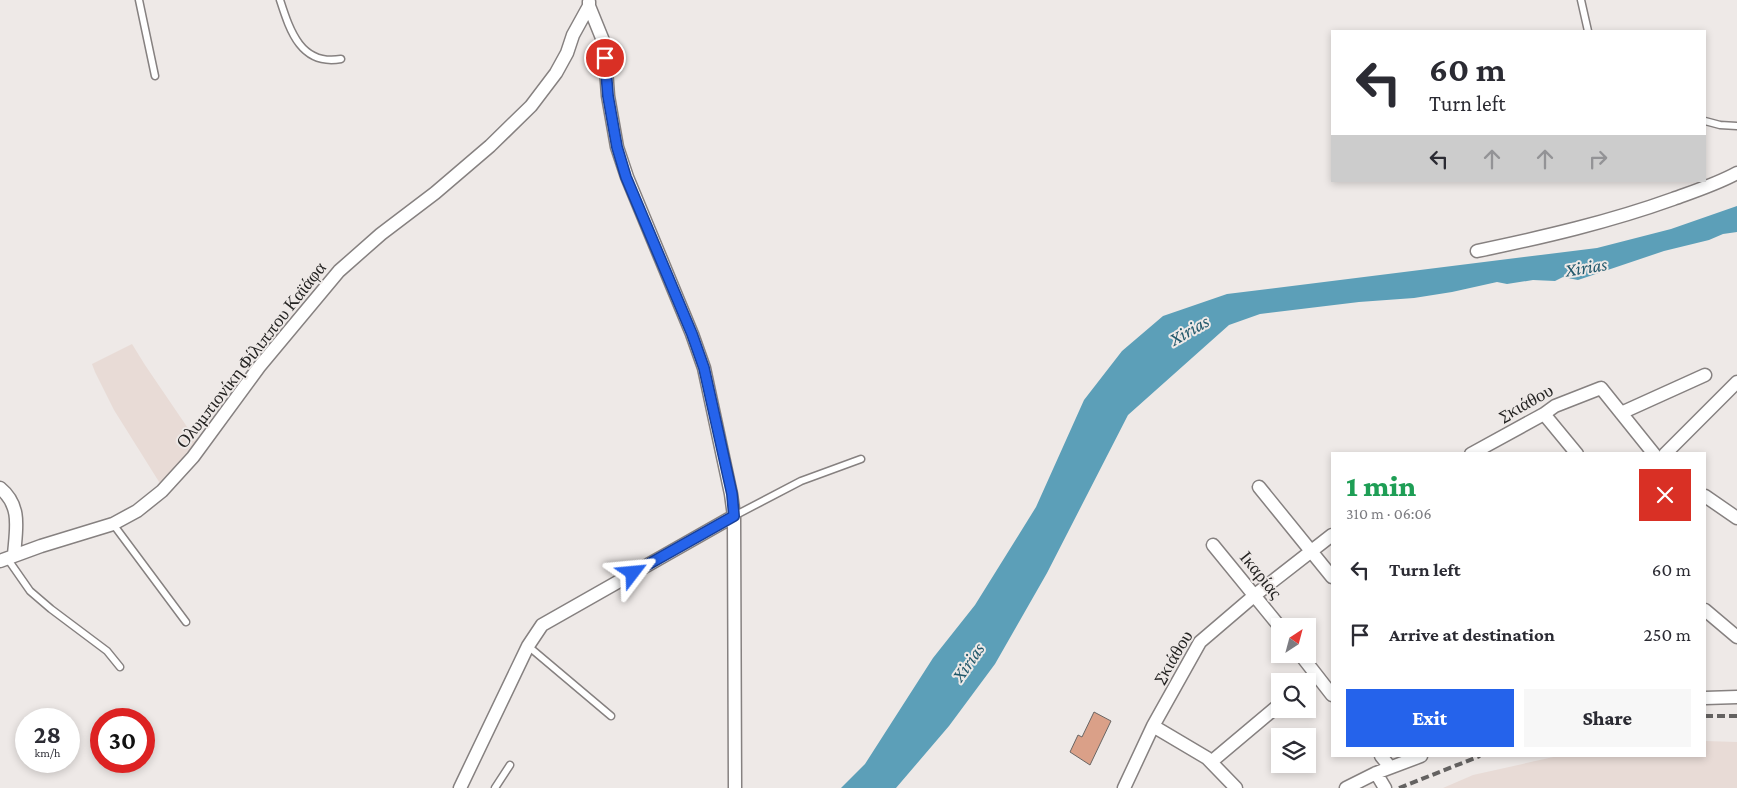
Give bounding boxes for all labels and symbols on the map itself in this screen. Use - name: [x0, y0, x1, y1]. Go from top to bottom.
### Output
- pin: [584, 37, 626, 79]
- water label: Xirias: [1562, 253, 1609, 281]
- street label: Ολυμπιονίκη Φίλιππου Καϊάφα: [172, 257, 330, 452]
- water label: Xirias: [1165, 310, 1213, 350]
- street label: Σκιάθου: [1496, 380, 1557, 426]
- position arrow: [606, 546, 658, 598]
- street label: Ικαρίας: [1236, 547, 1286, 603]
- north arrow: [1271, 618, 1316, 662]
- street label: Σκιάθου: [1149, 627, 1197, 687]
- water label: Xirias: [947, 639, 989, 686]
- speed limit sign: 30: [90, 708, 155, 773]

